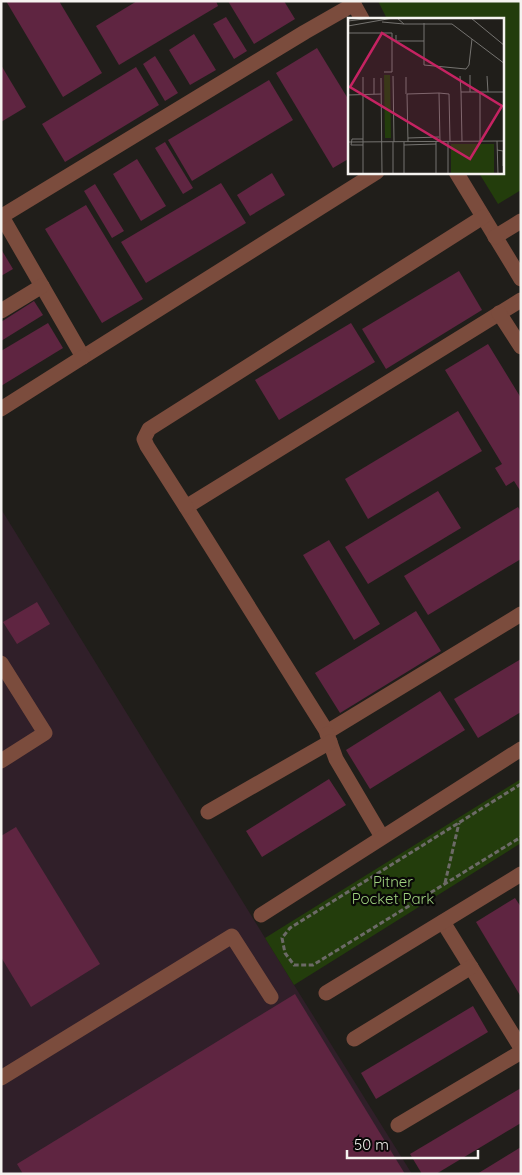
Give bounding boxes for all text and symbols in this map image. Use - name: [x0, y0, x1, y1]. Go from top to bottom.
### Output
- inset map: [348, 18, 504, 174]
- park label: Pitner Pocket Park: [352, 872, 434, 908]
- scale bar: [347, 1128, 478, 1160]
- text: 50 m: [354, 1135, 389, 1154]

